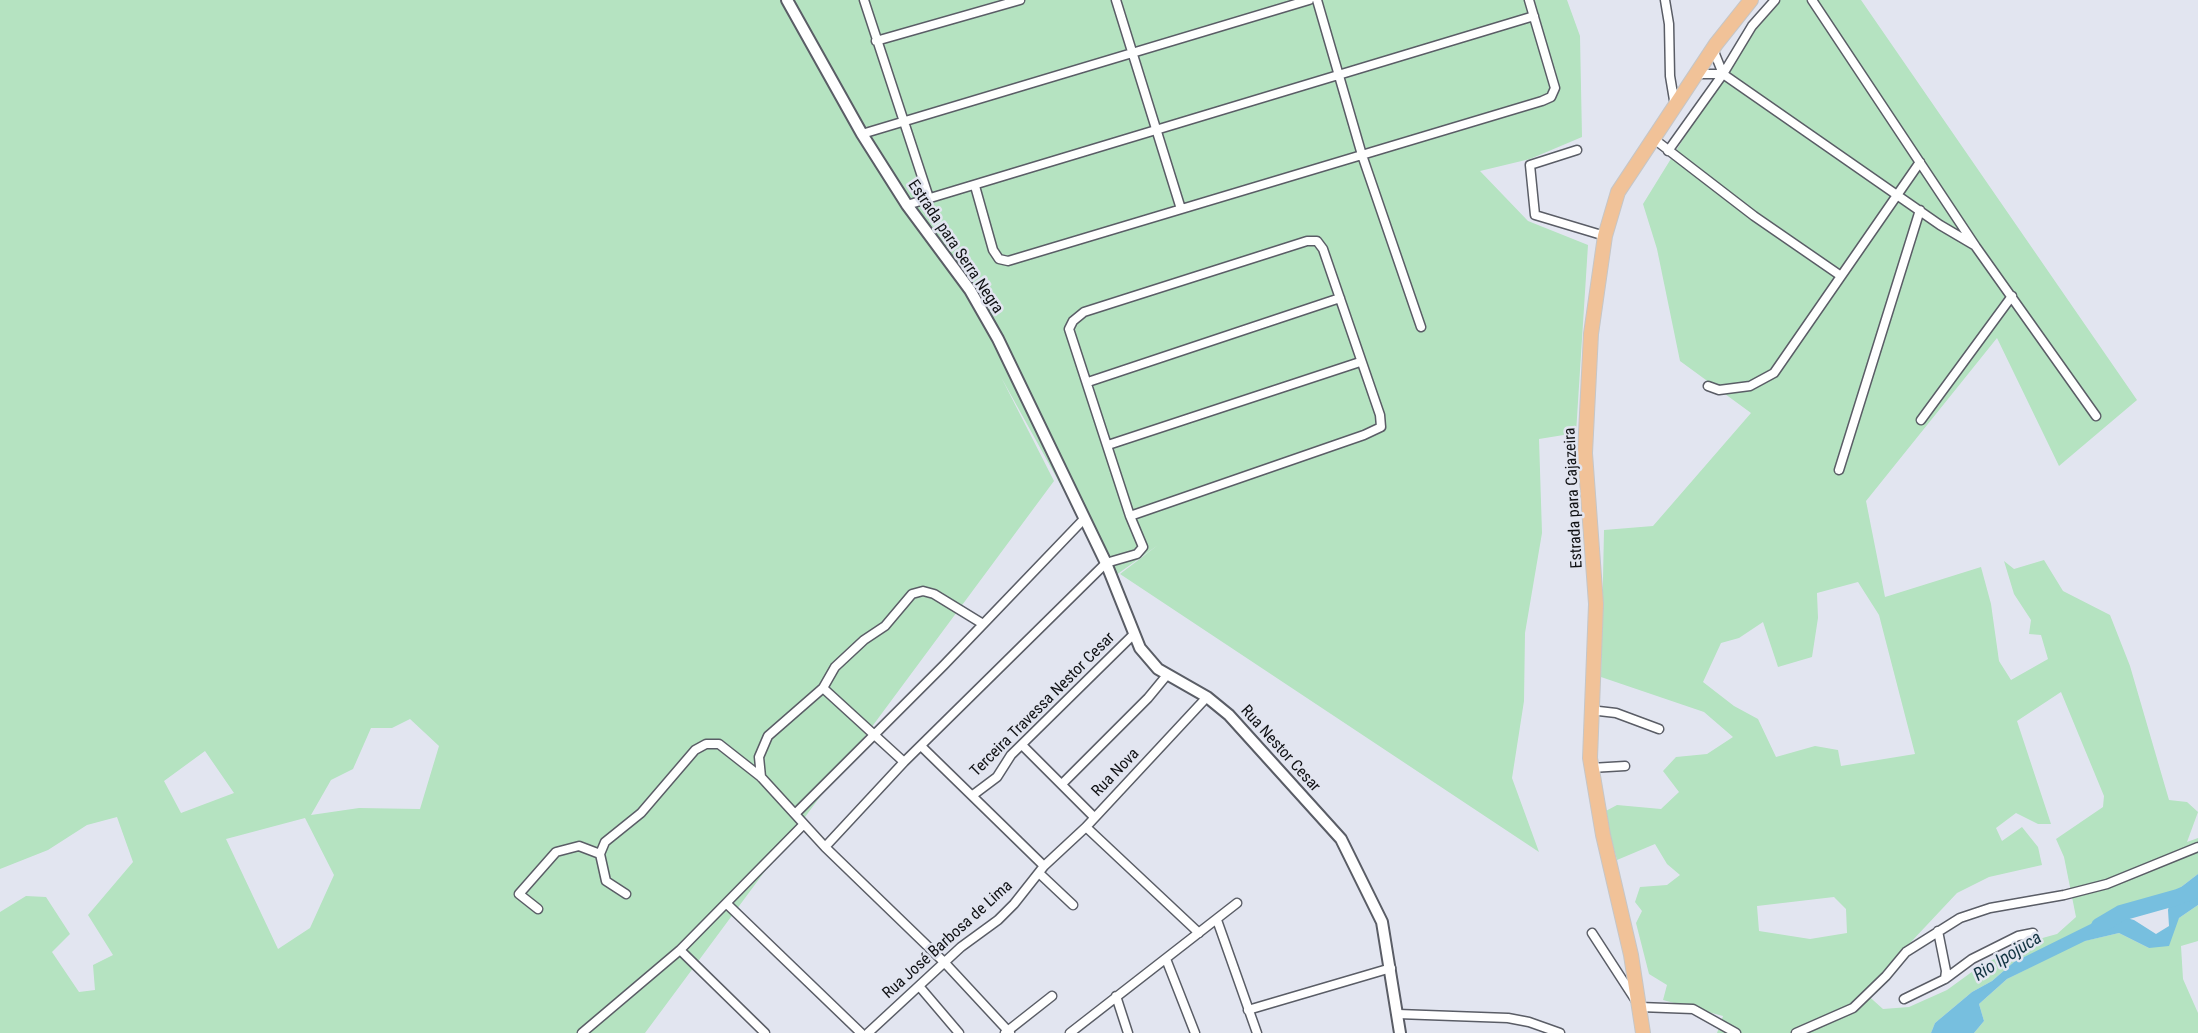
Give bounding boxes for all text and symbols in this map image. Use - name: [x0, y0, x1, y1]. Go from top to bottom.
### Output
- street label: Estrada para Serra Negra: [903, 177, 1007, 317]
- street label: Estrada para Cajazeira: [1561, 427, 1587, 569]
- street label: Terceira Travessa Nestor Cesar: [967, 629, 1119, 781]
- street label: Rua Nestor Cesar: [1236, 702, 1324, 796]
- street label: Rua Nova: [1088, 745, 1144, 801]
- street label: Rua José Barbosa de Lima: [879, 877, 1017, 1003]
- water label: Rio Ipojuca: [1970, 928, 2046, 986]

